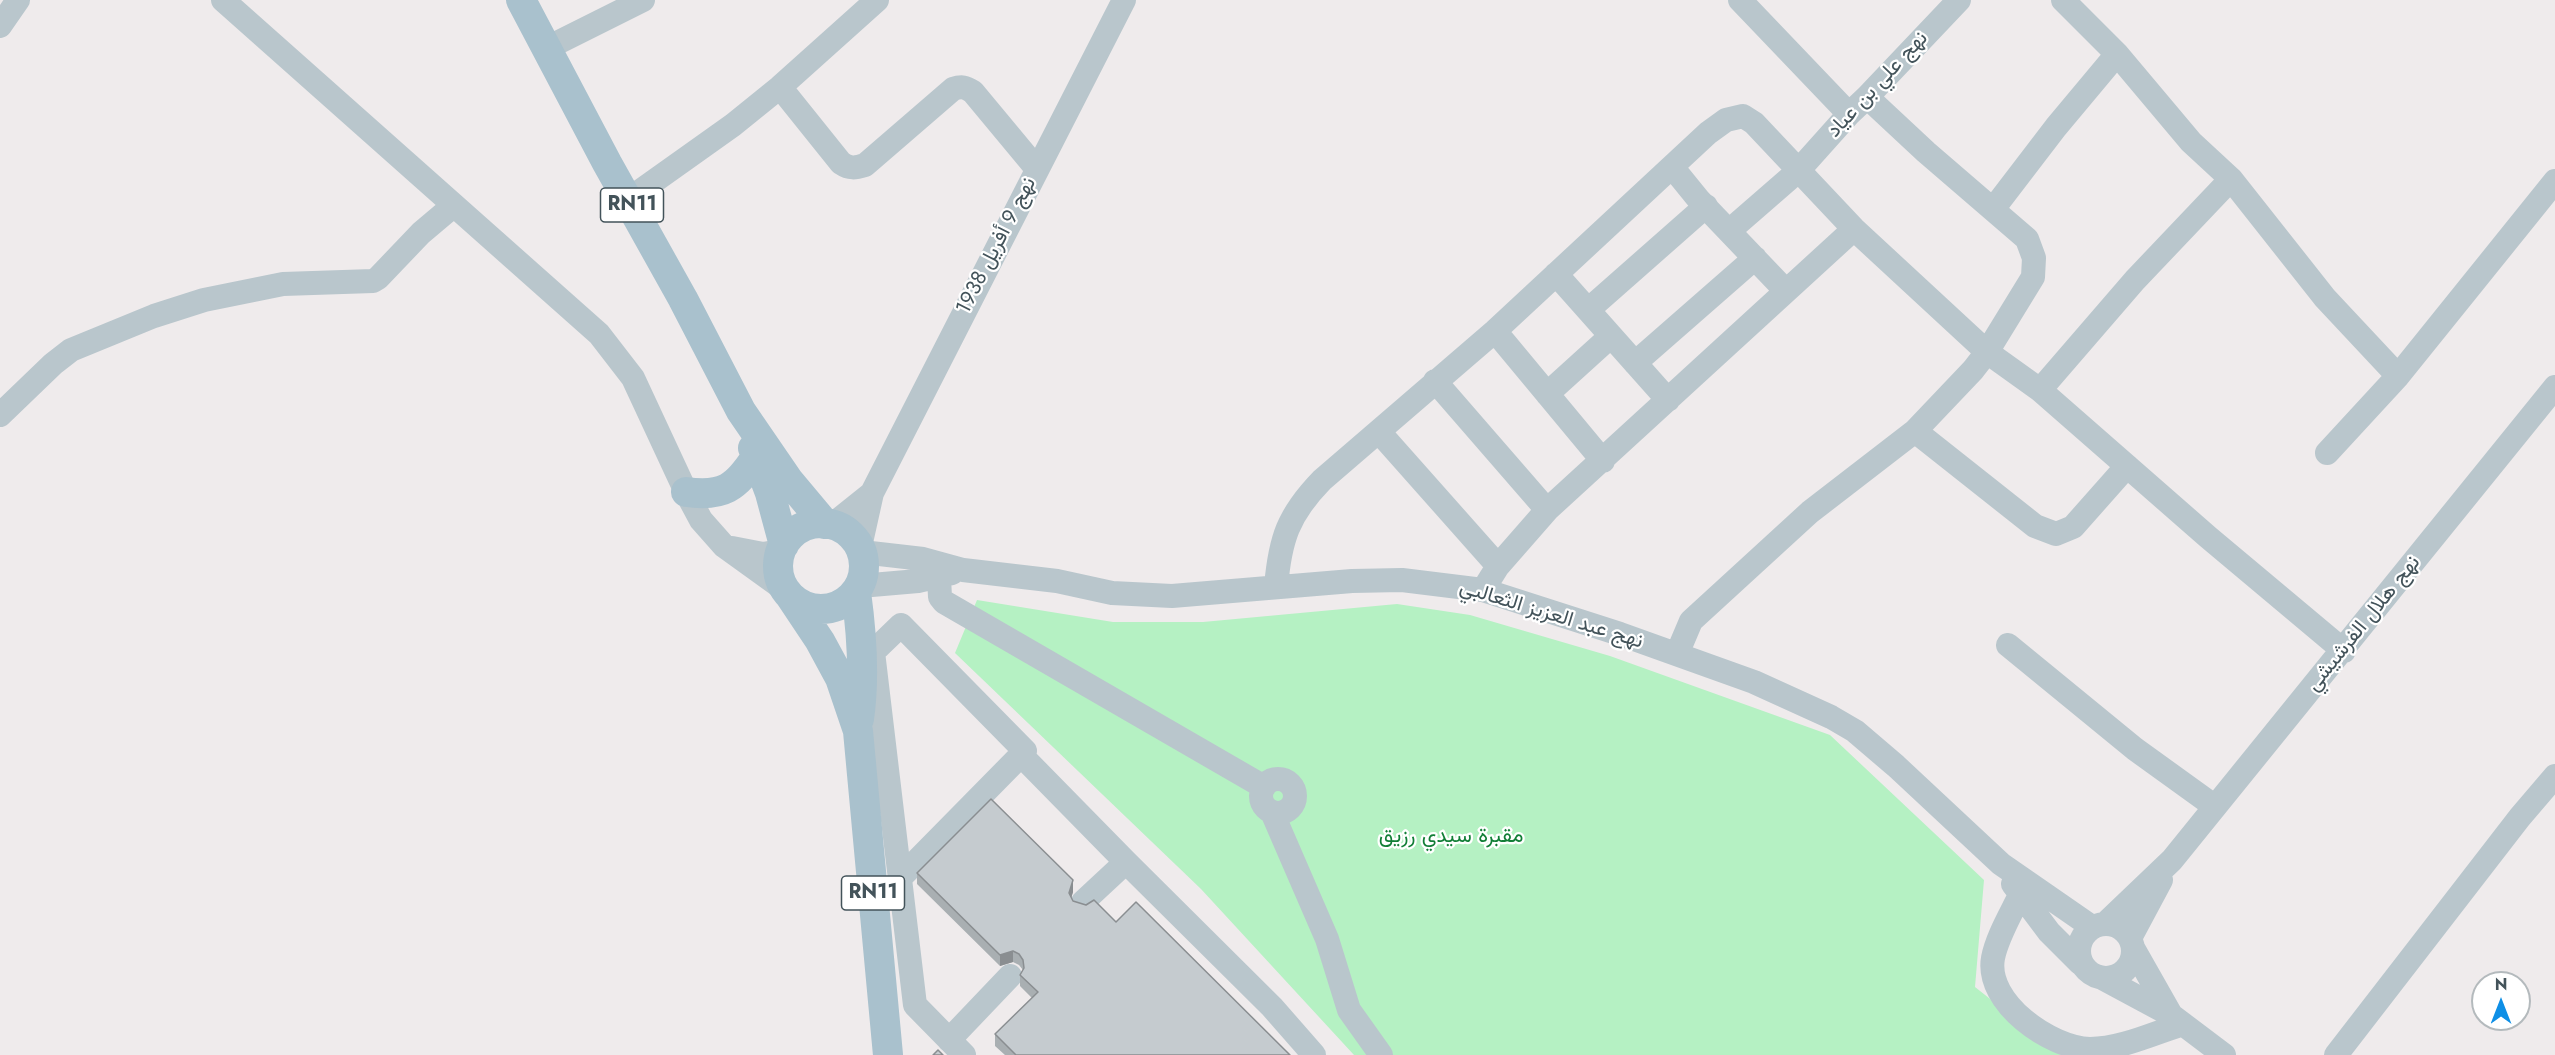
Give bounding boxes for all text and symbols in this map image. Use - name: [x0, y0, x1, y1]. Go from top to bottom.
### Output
- street label: نهج علي بن عياد: [1822, 26, 1934, 144]
- street label: نهج 9 أفريل 1938: [952, 173, 1042, 319]
- road number: RN11: [600, 188, 664, 222]
- street label: نهج هلال الفرشيشي: [2301, 551, 2427, 697]
- street label: نهج عبد العزيز الثعالبي: [1456, 575, 1646, 655]
- park label: مقبرة سيدي رزيق: [1379, 824, 1523, 850]
- road number: RN11: [842, 876, 904, 910]
- north arrow: [2471, 971, 2531, 1031]
- text: N: [2495, 973, 2507, 996]

